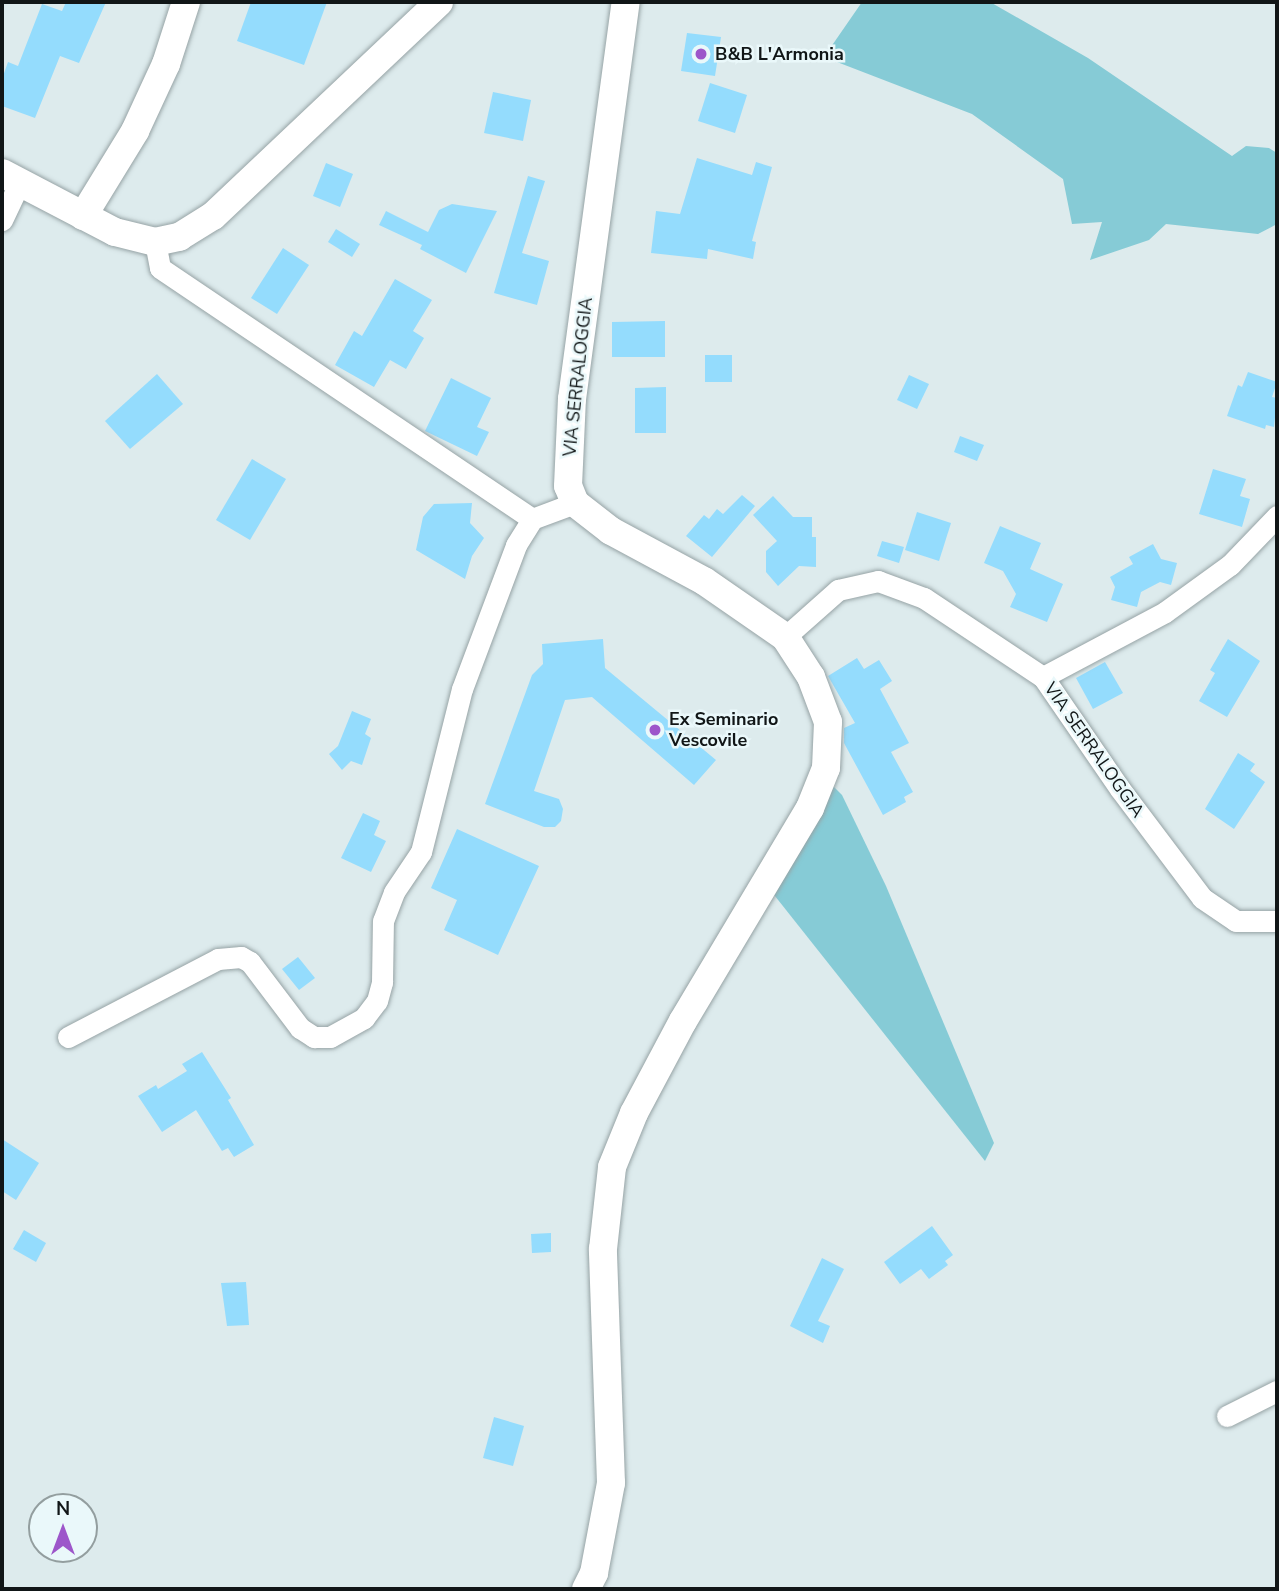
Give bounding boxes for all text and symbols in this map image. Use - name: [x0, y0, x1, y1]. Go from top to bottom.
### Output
- place label: B&B L'Armonia: [715, 43, 844, 65]
- marker: B&B L'Armonia: [693, 46, 709, 62]
- street label: VIA SERRALOGGIA: [559, 296, 597, 458]
- street label: VIA SERRALOGGIA: [1039, 678, 1149, 822]
- place label: Ex Seminario Vescovile: [669, 709, 778, 752]
- marker: Ex Seminario Vescovile: [647, 722, 663, 738]
- north arrow: [28, 1493, 98, 1563]
- text: N: [56, 1496, 70, 1522]

